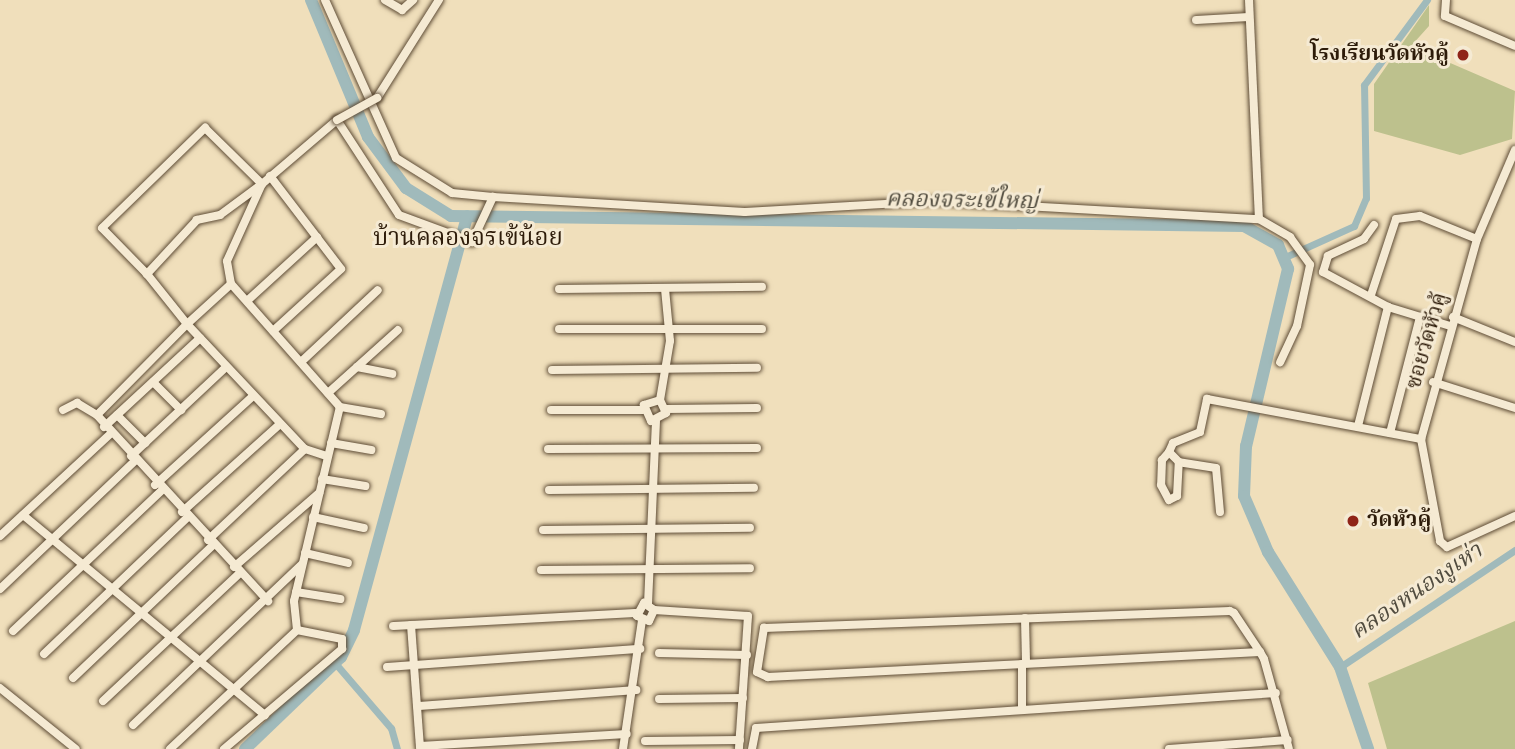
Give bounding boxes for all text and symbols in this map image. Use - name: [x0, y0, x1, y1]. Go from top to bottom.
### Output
- place label: โรงเรียนวัดหัวคู้: [1310, 42, 1449, 68]
- marker: โรงเรียนวัดหัวคู้: [1455, 47, 1471, 63]
- water label: คลองจระเข้ใหญ่: [886, 186, 1038, 216]
- district label: บ้านคลองจรเข้น้อย: [373, 226, 563, 254]
- street label: ซอยวัดหัวคู้: [1402, 290, 1454, 392]
- place label: วัดหัวคู้: [1367, 508, 1431, 534]
- marker: วัดหัวคู้: [1345, 513, 1361, 529]
- water label: คลองหนองงูเห่า: [1346, 538, 1488, 646]

